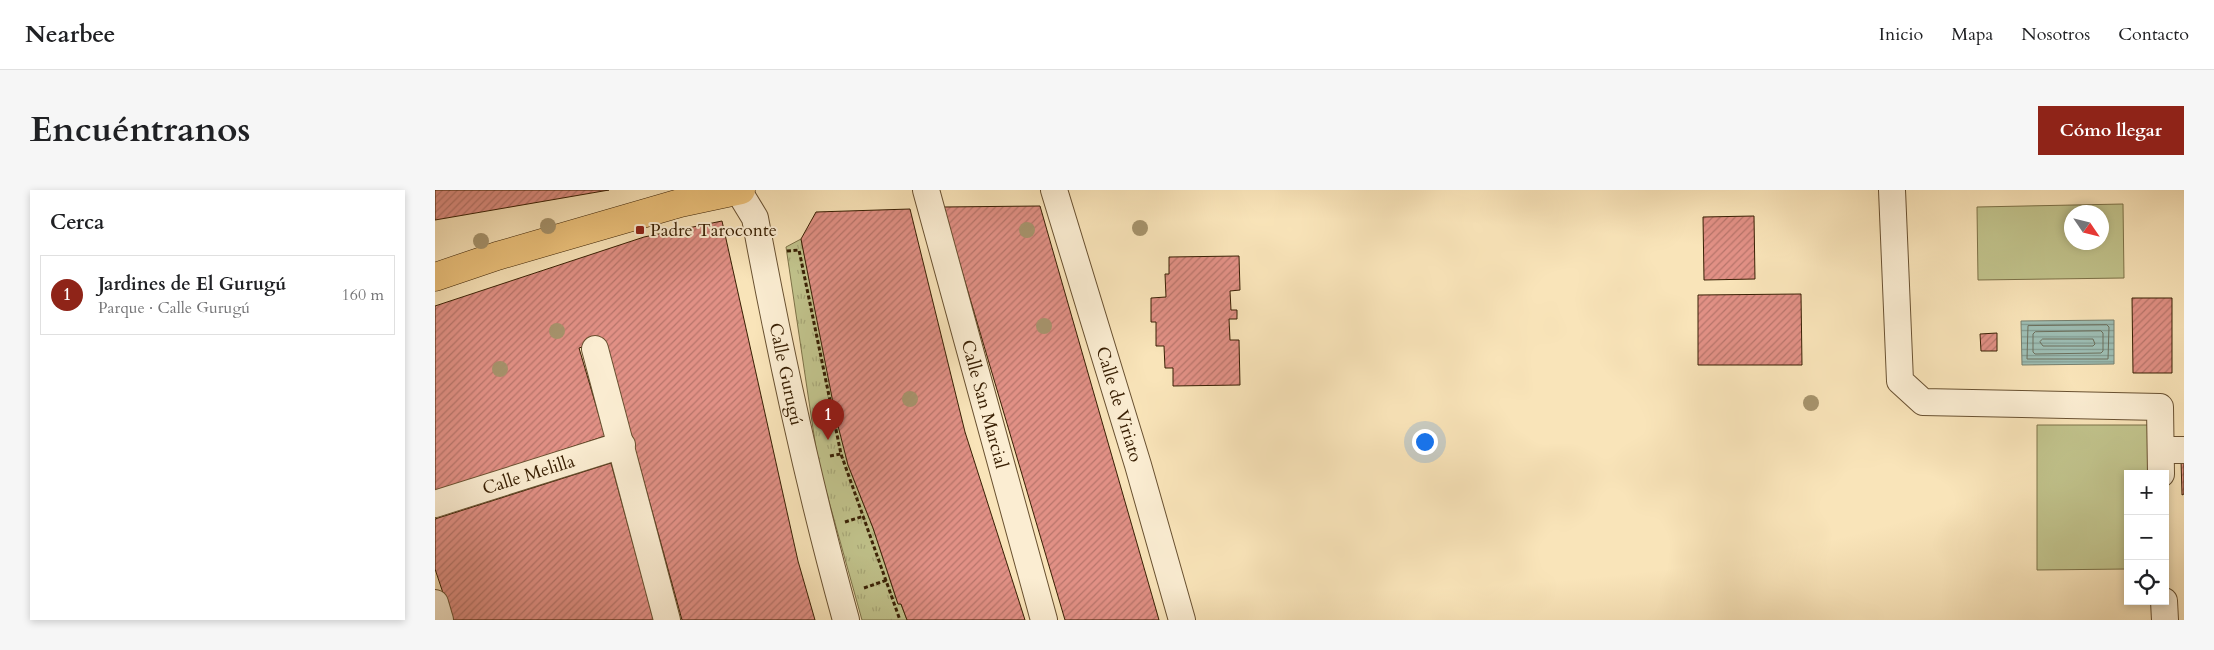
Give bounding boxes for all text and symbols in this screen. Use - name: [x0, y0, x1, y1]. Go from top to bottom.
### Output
- text: Nearbee: [25, 18, 115, 51]
- text: Inicio: [1879, 22, 1923, 47]
- text: Mapa: [1951, 22, 1993, 47]
- text: Nosotros: [2021, 22, 2090, 47]
- text: Contacto: [2118, 22, 2189, 47]
- text: Encuéntranos: [30, 106, 251, 154]
- button: Cómo llegar: [2038, 106, 2184, 155]
- north arrow: [2064, 205, 2109, 250]
- text: Cerca: [50, 208, 104, 237]
- place label: Padre Taroconte: [650, 218, 777, 243]
- marker: Padre Taroconte: [634, 224, 646, 236]
- text: Jardines de El Gurugú: [98, 271, 287, 297]
- text: 1: [63, 284, 71, 306]
- text: 160 m: [342, 284, 384, 306]
- text: Parque · Calle Gurugú: [98, 297, 250, 319]
- street label: Calle Gurugú: [763, 321, 809, 428]
- street label: Calle San Marcial: [955, 337, 1014, 472]
- street label: Calle de Viriato: [1090, 343, 1149, 465]
- pin: 1: [812, 399, 844, 440]
- your location: [1412, 429, 1438, 455]
- street label: Calle Melilla: [479, 448, 578, 501]
- map controls: [2124, 470, 2169, 605]
- button: +: [2124, 470, 2169, 515]
- button: −: [2124, 515, 2169, 560]
- button: locate: [2124, 560, 2169, 605]

